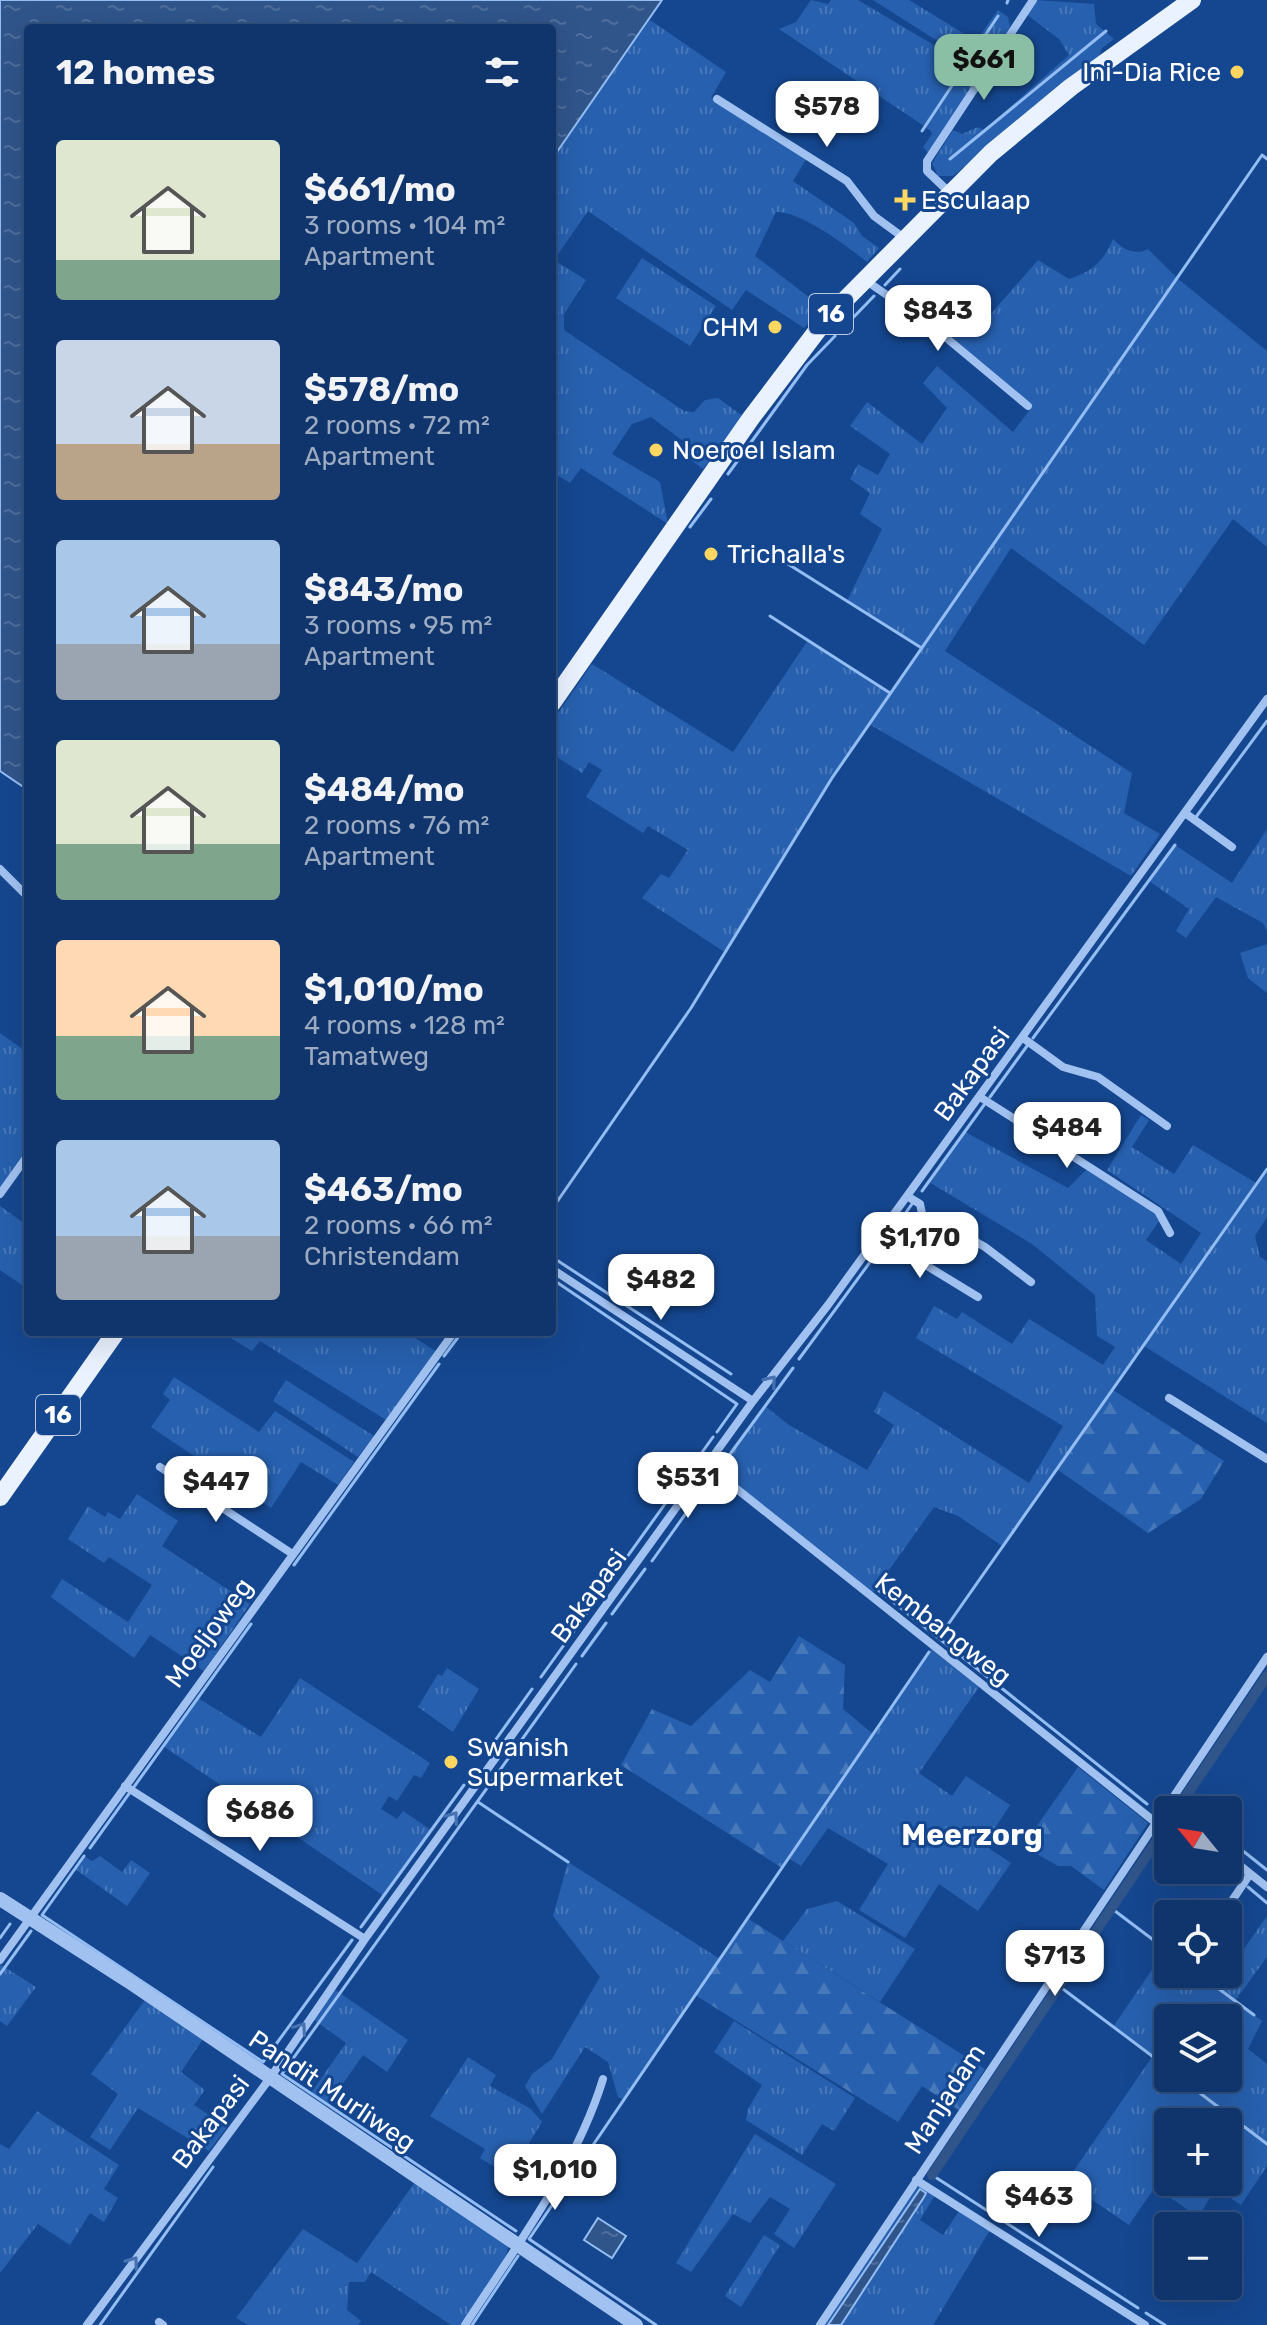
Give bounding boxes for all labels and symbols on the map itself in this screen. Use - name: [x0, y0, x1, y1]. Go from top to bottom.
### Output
- pin: $661: [937, 34, 1031, 102]
- place label: Ini-Dia Rice: [1082, 57, 1221, 88]
- marker: Ini-Dia Rice: [1228, 63, 1246, 81]
- pin: $578: [780, 81, 874, 149]
- place label: Esculaap: [921, 185, 1031, 216]
- marker: Esculaap: [896, 191, 914, 209]
- pin: $843: [891, 285, 985, 353]
- road number: 16: [809, 294, 853, 334]
- place label: CHM: [702, 312, 759, 343]
- marker: CHM: [766, 318, 784, 336]
- place label: Noeroel Islam: [672, 435, 836, 466]
- marker: Noeroel Islam: [647, 441, 665, 459]
- place label: Trichalla's: [727, 539, 845, 570]
- marker: Trichalla's: [702, 545, 720, 563]
- street label: Bakapasi: [928, 1021, 1016, 1127]
- pin: $484: [1020, 1102, 1114, 1170]
- pin: $1,170: [855, 1212, 985, 1280]
- pin: $482: [614, 1254, 708, 1322]
- one-way arrow: [761, 1376, 776, 1390]
- road number: 16: [36, 1395, 80, 1435]
- pin: $531: [641, 1452, 735, 1520]
- pin: $447: [169, 1456, 263, 1524]
- street label: Bakapasi: [545, 1543, 633, 1649]
- street label: Kembangweg: [869, 1566, 1017, 1692]
- street label: Moeljoweg: [159, 1572, 259, 1694]
- place label: Swanish Supermarket: [467, 1732, 624, 1793]
- marker: Swanish Supermarket: [442, 1753, 460, 1771]
- pin: $686: [213, 1785, 307, 1853]
- north arrow: [1154, 1796, 1242, 1884]
- one-way arrow: [443, 1811, 458, 1826]
- district label: Meerzorg: [901, 1817, 1043, 1853]
- pin: $713: [1008, 1930, 1102, 1998]
- one-way arrow: [291, 2023, 306, 2037]
- street label: Pandit Murliweg: [243, 2024, 421, 2158]
- street label: Manjadam: [898, 2038, 992, 2160]
- street label: Bakapasi: [166, 2069, 256, 2175]
- pin: $1,010: [490, 2144, 620, 2212]
- pin: $463: [992, 2171, 1086, 2239]
- one-way arrow: [124, 2256, 138, 2271]

